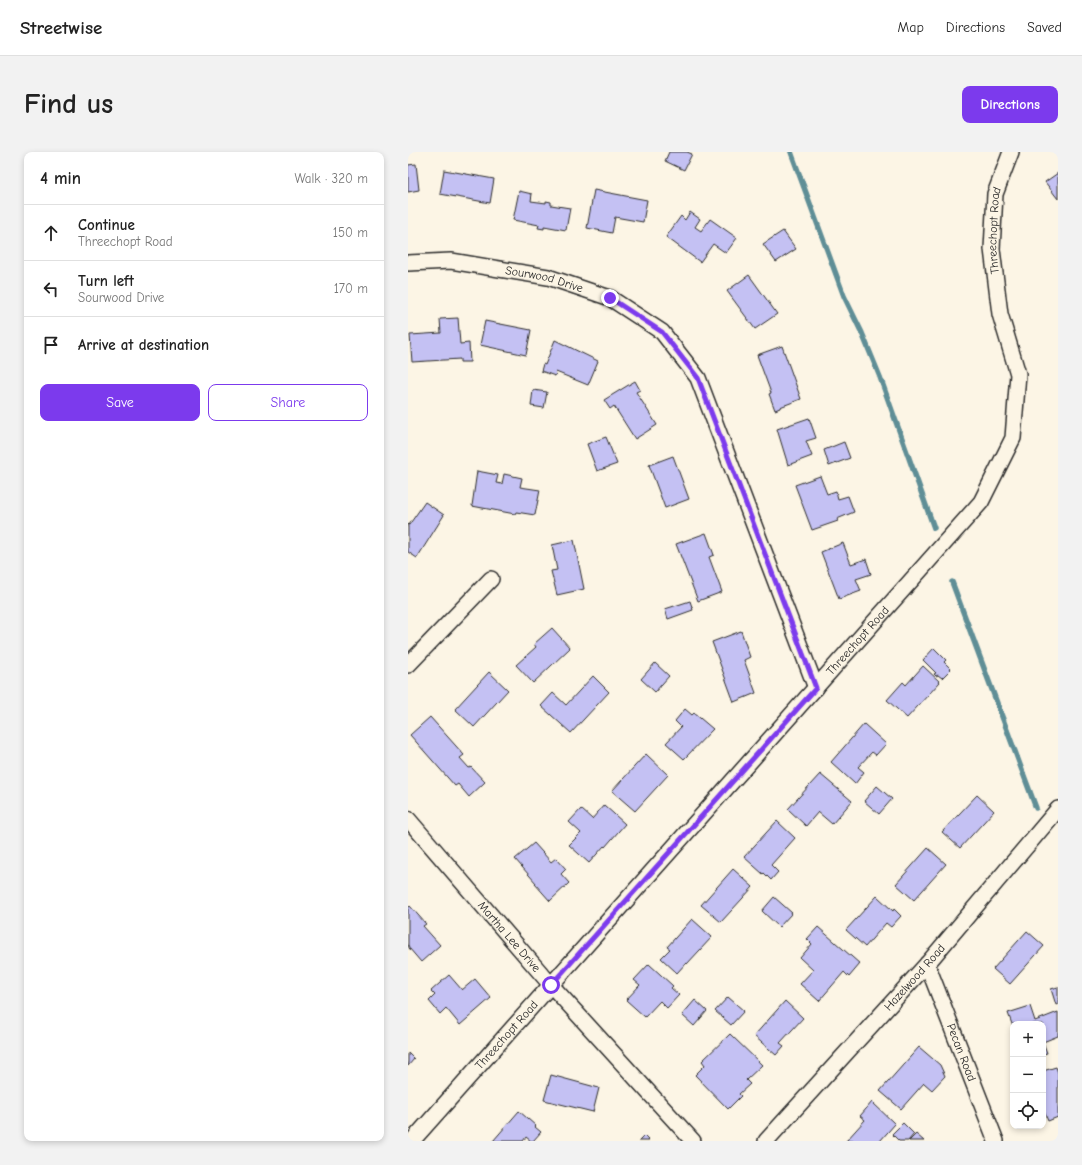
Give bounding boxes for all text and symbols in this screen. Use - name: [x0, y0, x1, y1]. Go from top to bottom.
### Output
- text: Streetwise: [20, 17, 102, 39]
- text: Map: [897, 19, 924, 36]
- text: Directions: [946, 19, 1005, 36]
- text: Saved: [1027, 19, 1062, 36]
- button: Directions: [962, 86, 1058, 123]
- text: Find us: [24, 88, 113, 120]
- text: 4 min: [40, 169, 81, 188]
- text: Walk · 320 m: [294, 171, 368, 186]
- street label: Threechopt Road: [985, 185, 1004, 275]
- text: Continue: [78, 216, 135, 234]
- icon: ahead: [40, 222, 62, 244]
- text: 150 m: [333, 225, 368, 240]
- text: Threechopt Road: [78, 234, 173, 249]
- street label: Sourwood Drive: [504, 263, 585, 295]
- text: Turn left: [78, 272, 134, 290]
- icon: left: [40, 278, 62, 300]
- text: 170 m: [334, 281, 368, 296]
- route end: [601, 289, 619, 307]
- text: Sourwood Drive: [78, 290, 164, 305]
- icon: arrive: [40, 334, 62, 356]
- text: Arrive at destination: [78, 336, 209, 354]
- button: Save: [40, 384, 200, 421]
- button: Share: [208, 384, 368, 421]
- street label: Threechopt Road: [823, 603, 892, 678]
- street label: Martha Lee Drive: [475, 898, 543, 975]
- street label: Hazelwood Road: [881, 941, 948, 1013]
- route start: [542, 976, 560, 994]
- street label: Threechopt Road: [472, 998, 541, 1072]
- map controls: [1010, 1021, 1046, 1129]
- button: +: [1010, 1021, 1046, 1057]
- street label: Pecan Road: [944, 1022, 979, 1083]
- button: −: [1010, 1057, 1046, 1093]
- button: locate: [1010, 1093, 1046, 1129]

